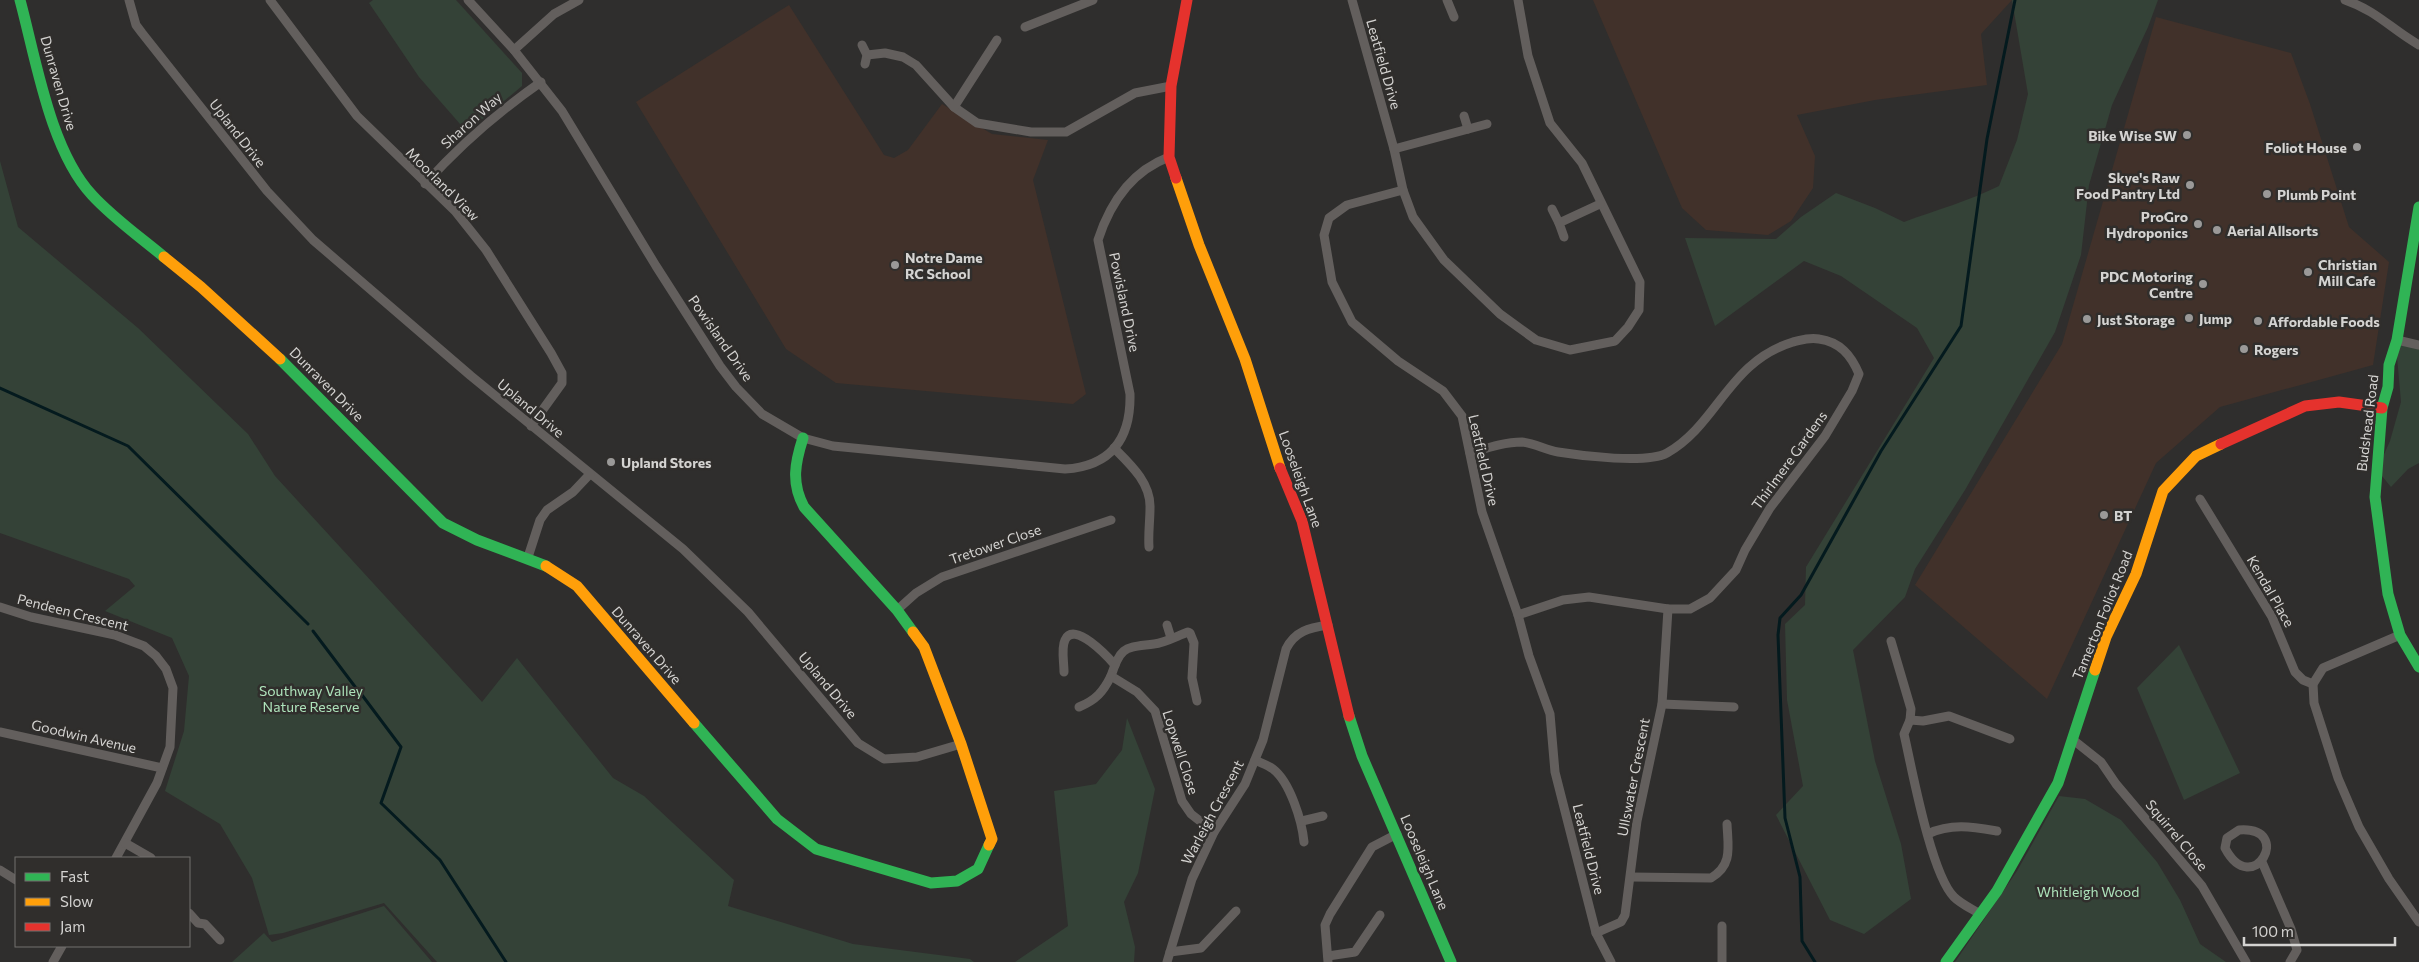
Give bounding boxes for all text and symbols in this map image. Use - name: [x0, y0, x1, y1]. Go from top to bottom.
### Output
- street label: Leatfield Drive: [1363, 17, 1405, 111]
- street label: Dunraven Drive: [37, 34, 81, 132]
- street label: Sharon Way: [437, 88, 505, 152]
- street label: Upland Drive: [206, 95, 270, 171]
- place label: Bike Wise SW: [2088, 127, 2177, 144]
- marker: Bike Wise SW: [2181, 129, 2193, 141]
- place label: Foliot House: [2265, 139, 2347, 156]
- marker: Foliot House: [2351, 141, 2363, 153]
- street label: Moorland View: [403, 144, 483, 224]
- place label: Skye's Raw Food Pantry Ltd: [2076, 169, 2180, 202]
- marker: Skye's Raw Food Pantry Ltd: [2184, 179, 2196, 191]
- place label: Plumb Point: [2277, 186, 2356, 203]
- marker: Plumb Point: [2261, 188, 2273, 200]
- place label: ProGro Hydroponics: [2106, 208, 2188, 241]
- marker: ProGro Hydroponics: [2192, 218, 2204, 230]
- place label: Aerial Allsorts: [2227, 222, 2319, 239]
- marker: Aerial Allsorts: [2211, 224, 2223, 236]
- place label: Notre Dame RC School: [905, 249, 983, 282]
- street label: Powisland Drive: [1106, 251, 1144, 353]
- place label: Christian Mill Cafe: [2318, 256, 2377, 289]
- marker: Notre Dame RC School: [889, 259, 901, 271]
- marker: Christian Mill Cafe: [2302, 266, 2314, 278]
- place label: PDC Motoring Centre: [2100, 268, 2193, 301]
- marker: PDC Motoring Centre: [2197, 278, 2209, 290]
- street label: Powisland Drive: [685, 292, 757, 384]
- place label: Jump: [2199, 310, 2232, 327]
- place label: Just Storage: [2097, 311, 2175, 328]
- marker: Jump: [2183, 312, 2195, 324]
- marker: Just Storage: [2081, 313, 2093, 325]
- place label: Affordable Foods: [2268, 313, 2380, 330]
- marker: Affordable Foods: [2252, 315, 2264, 327]
- place label: Rogers: [2254, 341, 2299, 358]
- street label: Dunraven Drive: [286, 343, 368, 425]
- marker: Rogers: [2238, 343, 2250, 355]
- street label: Budshead Road: [2353, 374, 2381, 472]
- street label: Upland Drive: [494, 375, 568, 441]
- street label: Thirlmere Gardens: [1748, 407, 1830, 513]
- street label: Leatfield Drive: [1465, 413, 1503, 507]
- street label: Looseleigh Lane: [1276, 428, 1326, 530]
- place label: Upland Stores: [621, 454, 712, 471]
- marker: Upland Stores: [605, 456, 617, 468]
- place label: BT: [2114, 507, 2132, 524]
- marker: BT: [2098, 509, 2110, 521]
- street label: Tretower Close: [947, 520, 1043, 568]
- street label: Tamerton Foliot Road: [2068, 548, 2136, 682]
- street label: Kendal Place: [2244, 552, 2298, 630]
- street label: Pendeen Crescent: [16, 590, 131, 634]
- street label: Dunraven Drive: [609, 603, 685, 687]
- street label: Upland Drive: [795, 648, 861, 722]
- park label: Southway Valley Nature Reserve: [259, 682, 363, 715]
- street label: Lopwell Close: [1159, 708, 1203, 796]
- street label: Goodwin Avenue: [30, 716, 138, 756]
- street label: Ullswater Crescent: [1613, 716, 1653, 838]
- street label: Warleigh Crescent: [1177, 757, 1247, 867]
- street label: Squirrel Close: [2142, 796, 2212, 874]
- street label: Leatfield Drive: [1569, 802, 1609, 896]
- street label: Looseleigh Lane: [1397, 812, 1453, 912]
- legend: [15, 857, 190, 947]
- text: Fast: [60, 867, 89, 885]
- park label: Whitleigh Wood: [2037, 883, 2139, 900]
- text: Slow: [60, 892, 93, 910]
- scale bar: [2244, 914, 2395, 946]
- text: Jam: [60, 917, 85, 935]
- text: 100 m: [2252, 922, 2294, 940]

